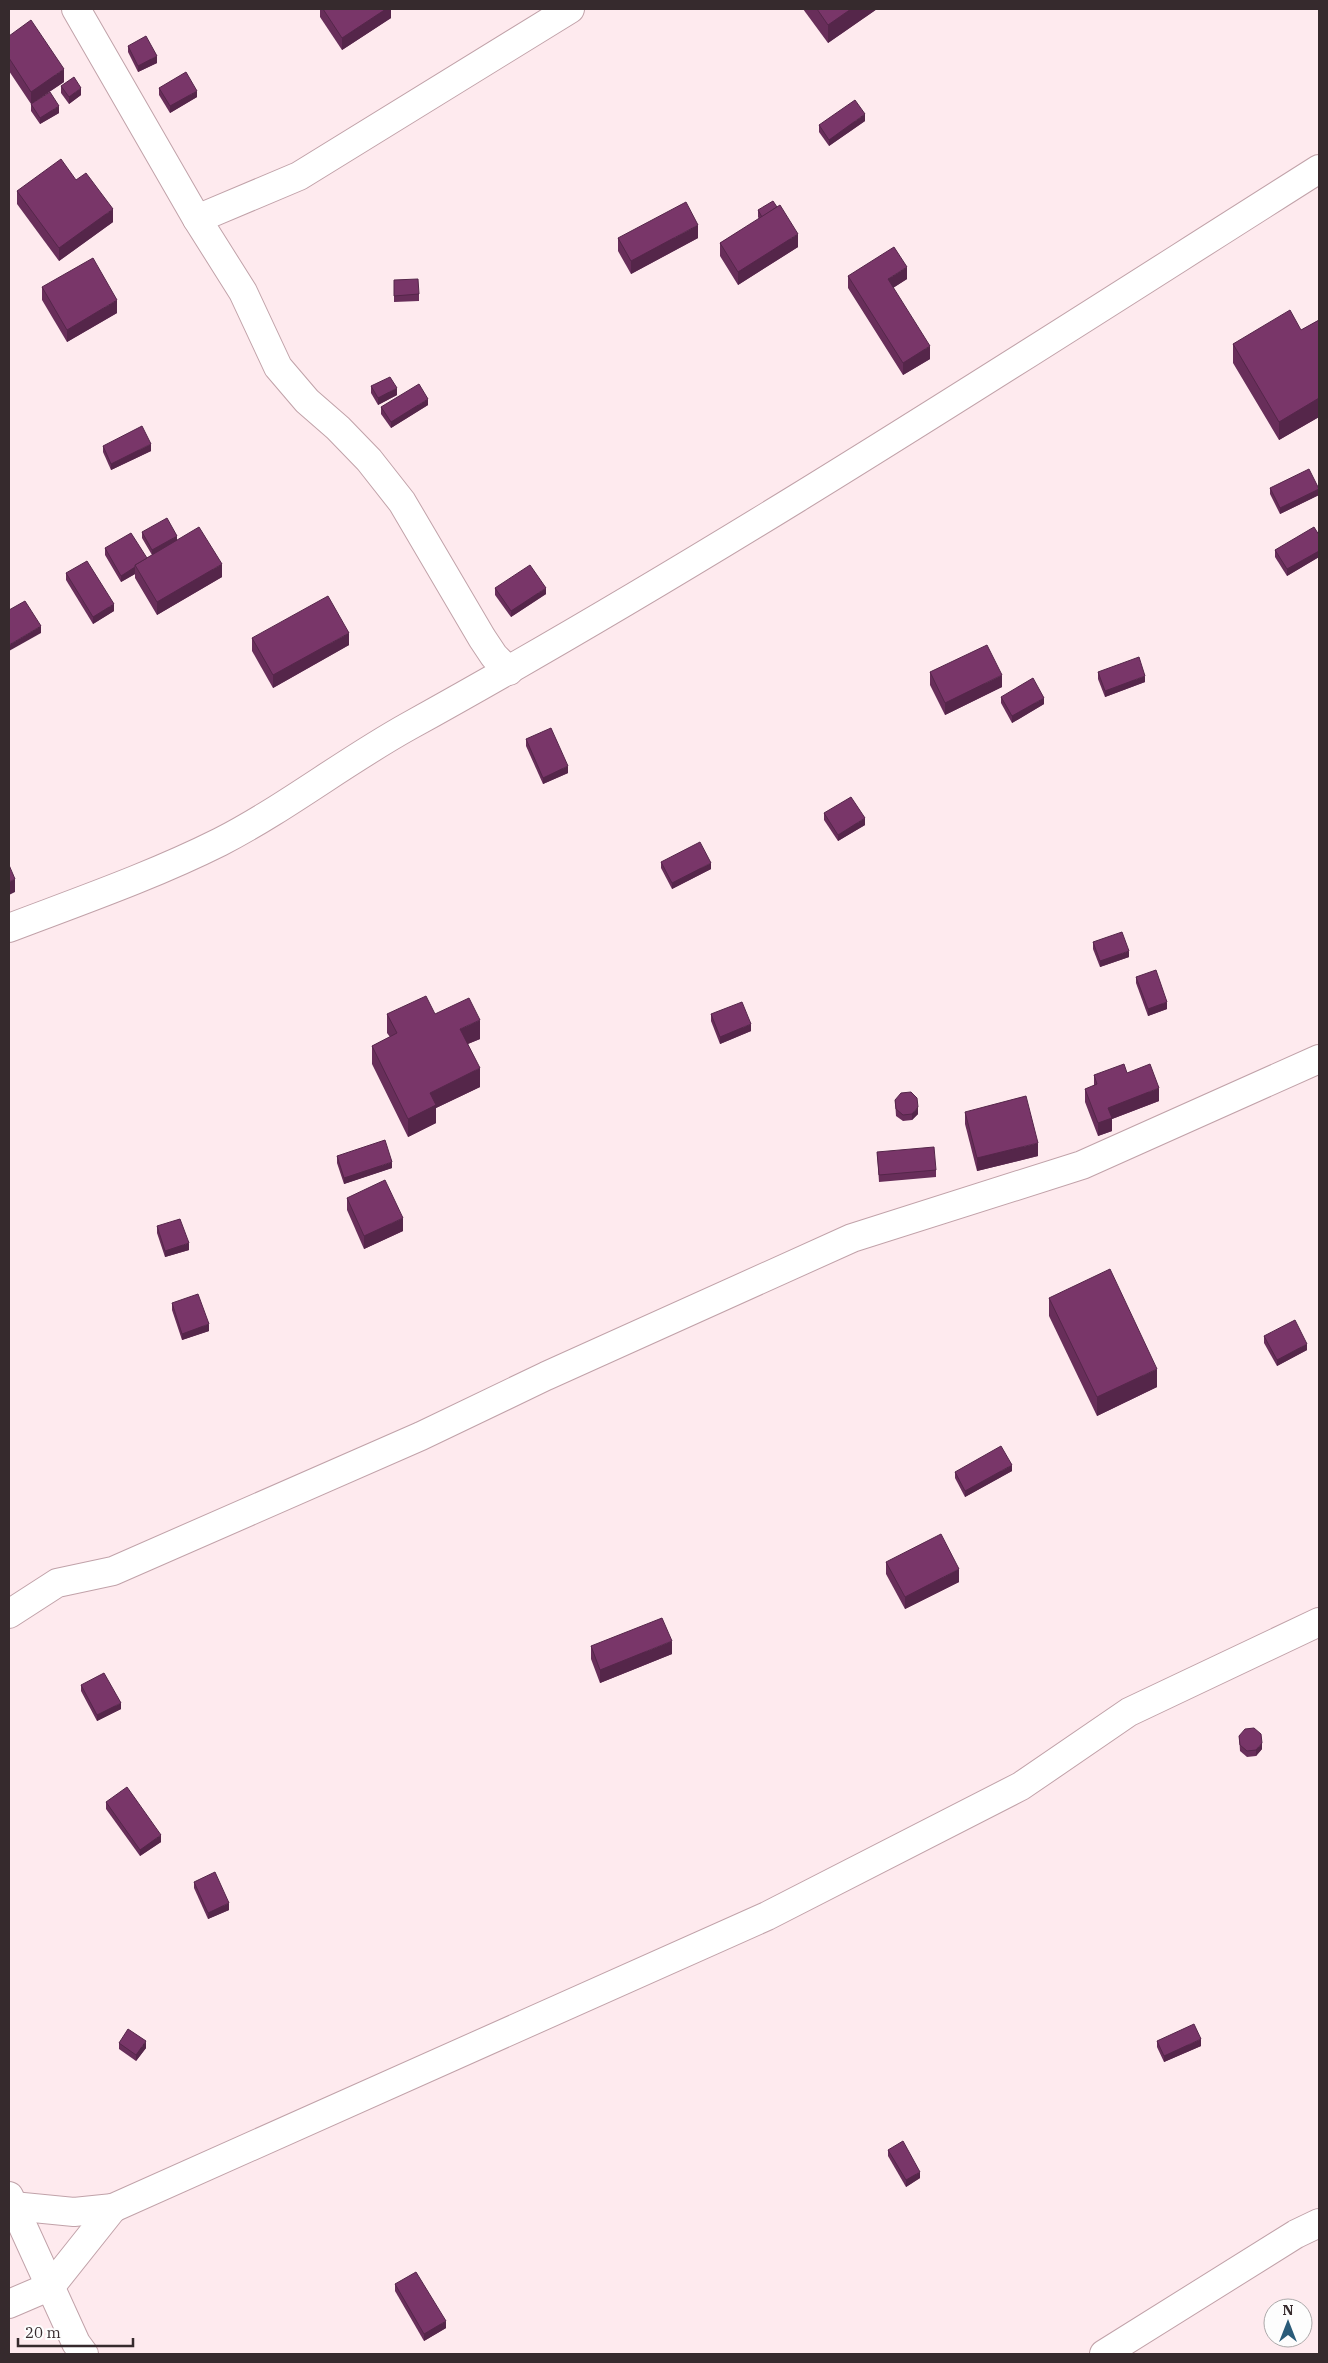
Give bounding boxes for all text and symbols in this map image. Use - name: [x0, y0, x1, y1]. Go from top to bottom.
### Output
- north arrow: [1263, 2298, 1313, 2348]
- text: N: [1282, 2301, 1294, 2319]
- scale bar: [18, 2316, 132, 2348]
- text: 20 m: [25, 2323, 61, 2342]

